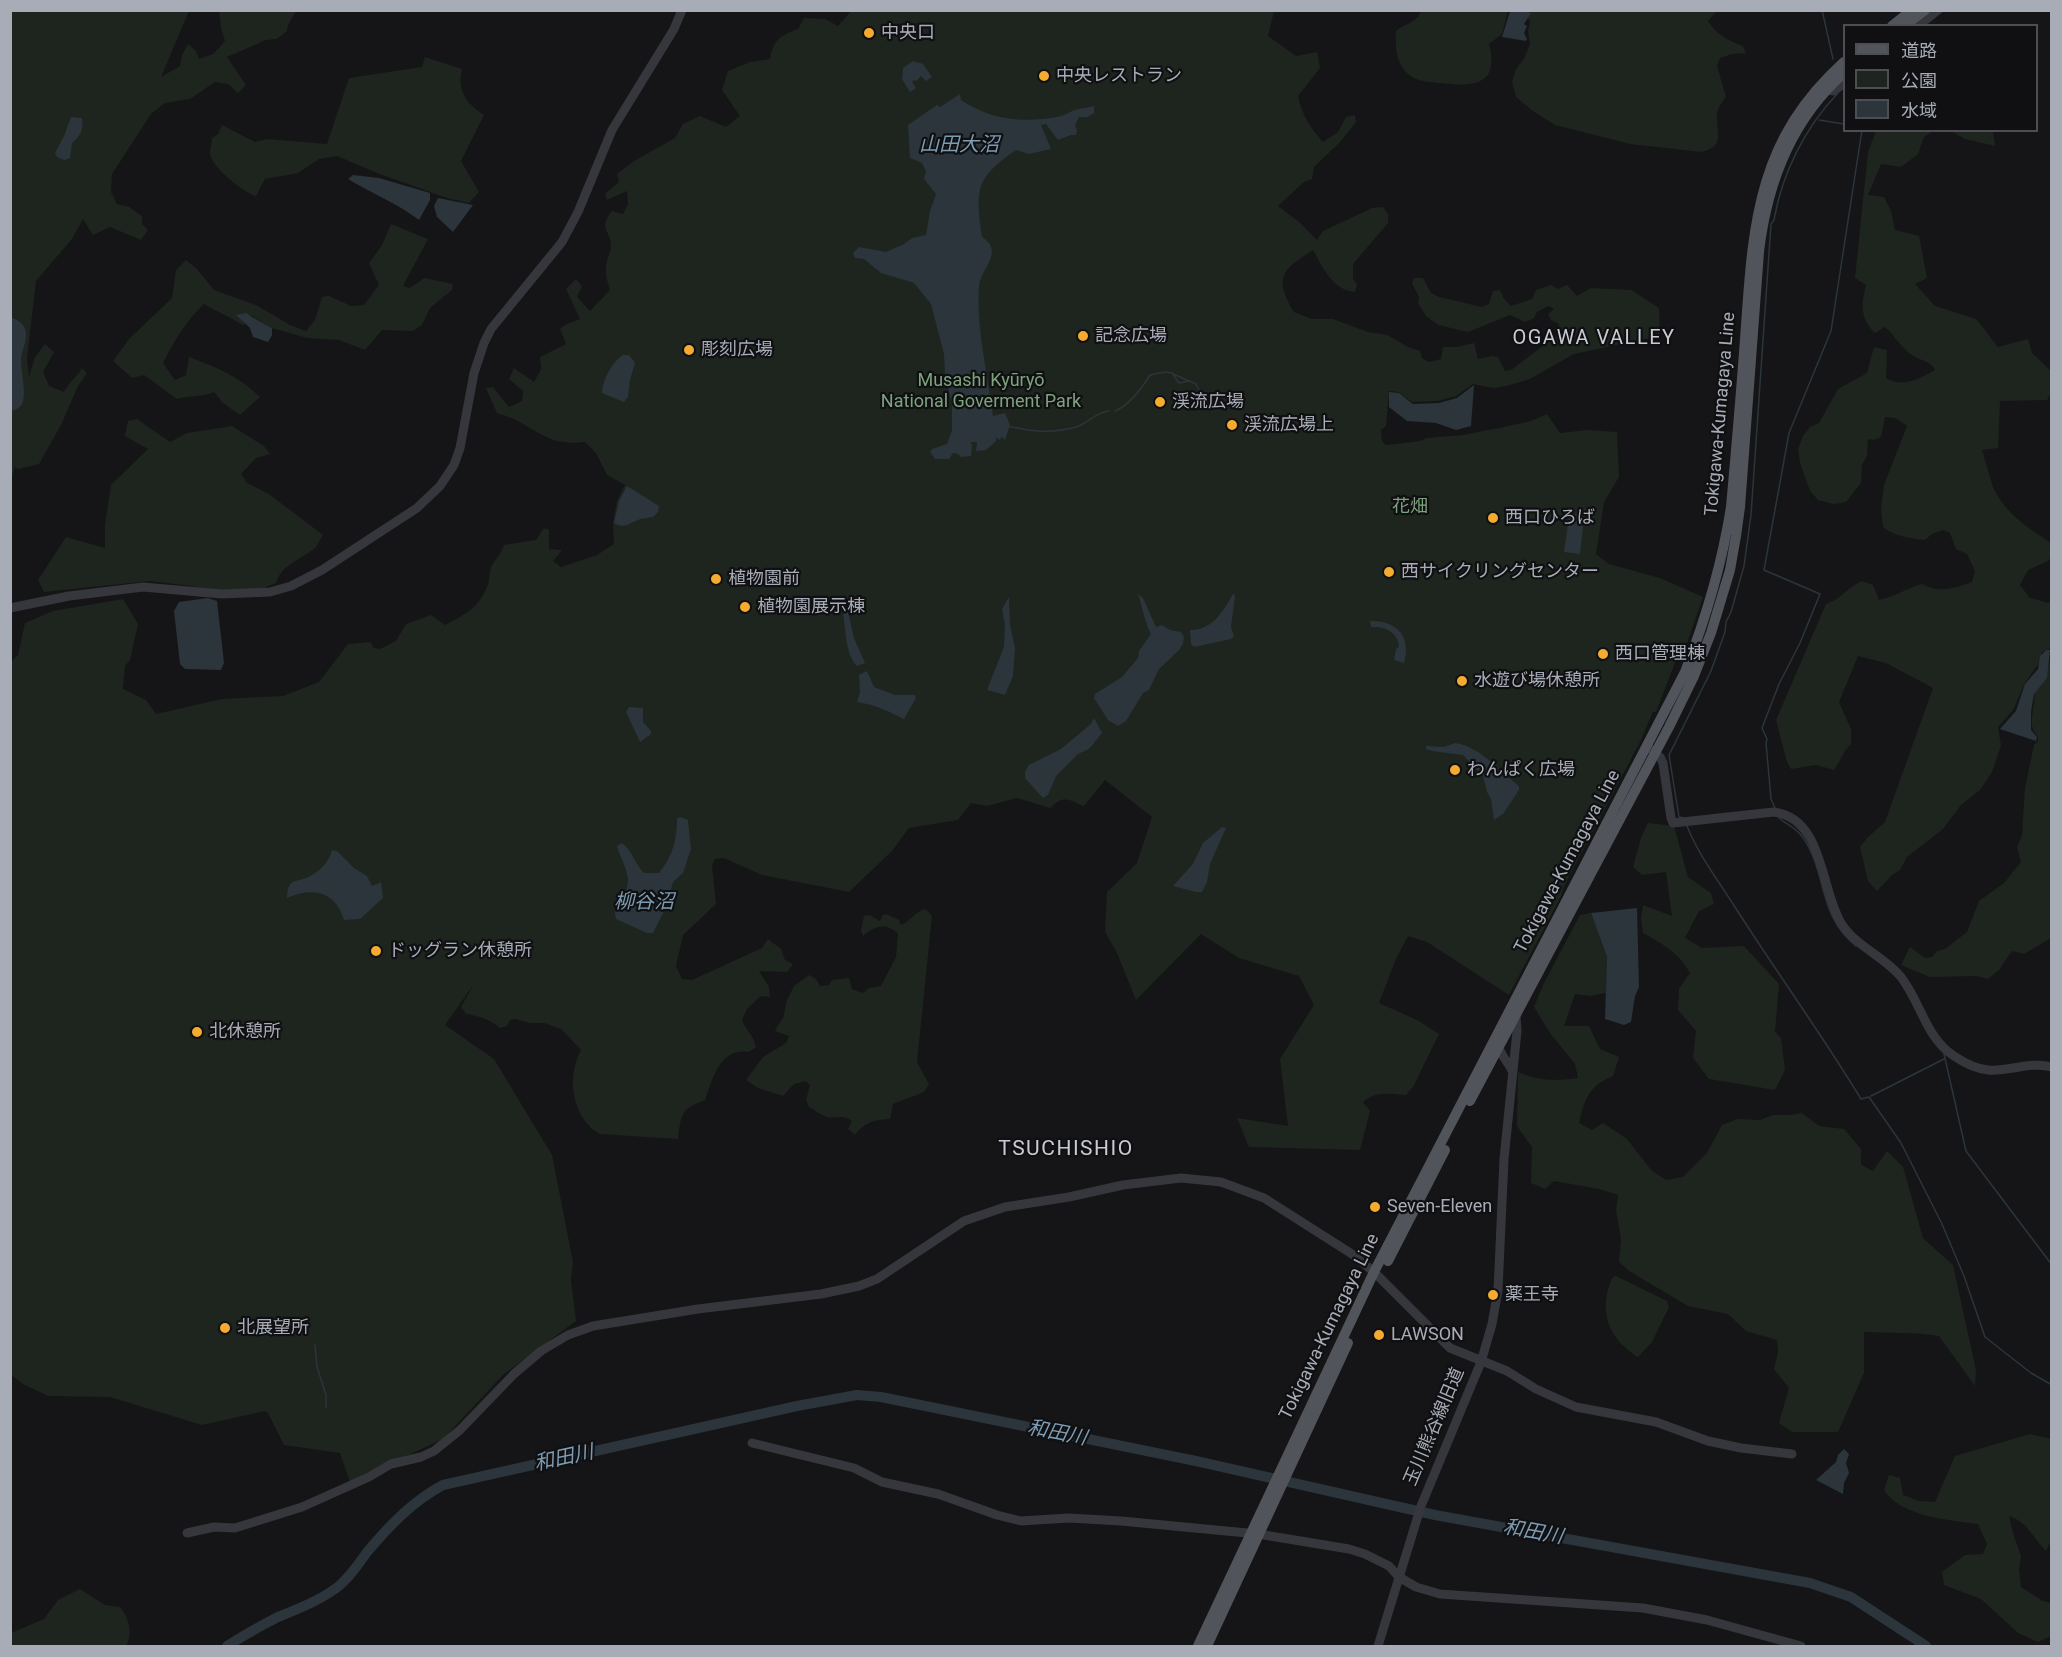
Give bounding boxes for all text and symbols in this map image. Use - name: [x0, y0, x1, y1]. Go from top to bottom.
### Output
- place label: 中央口: [881, 22, 935, 44]
- legend: [1843, 24, 2038, 132]
- marker: 中央口: [862, 26, 876, 40]
- text: 道路: [1901, 40, 1937, 61]
- place label: 中央レストラン: [1056, 65, 1182, 87]
- marker: 中央レストラン: [1037, 69, 1051, 83]
- text: 公園: [1901, 70, 1937, 91]
- text: 水域: [1901, 100, 1937, 121]
- water label: 山田大沼: [919, 134, 999, 158]
- street label: Tokigawa-Kumagaya Line: [1701, 311, 1741, 517]
- place label: 記念広場: [1095, 325, 1167, 347]
- district label: OGAWA VALLEY: [1512, 327, 1676, 351]
- marker: 記念広場: [1076, 329, 1090, 343]
- place label: 彫刻広場: [701, 339, 773, 361]
- marker: 彫刻広場: [682, 343, 696, 357]
- park label: Musashi Kyūryō National Goverment Park: [881, 370, 1081, 412]
- place label: 渓流広場: [1172, 391, 1244, 413]
- marker: 渓流広場: [1153, 395, 1167, 409]
- place label: 渓流広場上: [1244, 414, 1334, 436]
- marker: 渓流広場上: [1225, 418, 1239, 432]
- park label: 花畑: [1392, 496, 1428, 518]
- place label: 西口ひろば: [1505, 507, 1595, 529]
- marker: 西口ひろば: [1486, 511, 1500, 525]
- place label: 西サイクリングセンター: [1401, 561, 1599, 583]
- marker: 西サイクリングセンター: [1382, 565, 1396, 579]
- place label: 植物園前: [728, 568, 800, 590]
- marker: 植物園前: [709, 572, 723, 586]
- place label: 植物園展示棟: [757, 596, 865, 618]
- marker: 植物園展示棟: [738, 600, 752, 614]
- place label: 西口管理棟: [1615, 643, 1705, 665]
- marker: 西口管理棟: [1596, 647, 1610, 661]
- place label: 水遊び場休憩所: [1474, 670, 1600, 692]
- marker: 水遊び場休憩所: [1455, 674, 1469, 688]
- place label: わんぱく広場: [1467, 759, 1575, 781]
- marker: わんぱく広場: [1448, 763, 1462, 777]
- street label: Tokigawa-Kumagaya Line: [1510, 767, 1626, 957]
- water label: 柳谷沼: [614, 891, 674, 915]
- place label: ドッグラン休憩所: [388, 940, 532, 962]
- marker: ドッグラン休憩所: [369, 944, 383, 958]
- place label: 北休憩所: [209, 1021, 281, 1043]
- marker: 北休憩所: [190, 1025, 204, 1039]
- district label: TSUCHISHIO: [998, 1137, 1134, 1163]
- place label: Seven-Eleven: [1387, 1196, 1492, 1218]
- marker: Seven-Eleven: [1368, 1200, 1382, 1214]
- street label: Tokigawa-Kumagaya Line: [1275, 1230, 1385, 1424]
- place label: 薬王寺: [1505, 1284, 1559, 1306]
- marker: 薬王寺: [1486, 1288, 1500, 1302]
- place label: 北展望所: [237, 1317, 309, 1339]
- marker: 北展望所: [218, 1321, 232, 1335]
- place label: LAWSON: [1391, 1324, 1464, 1346]
- marker: LAWSON: [1372, 1328, 1386, 1342]
- street label: 玉川熊谷線旧道: [1400, 1365, 1470, 1489]
- water label: 和田川: [1025, 1416, 1089, 1452]
- water label: 和田川: [532, 1441, 596, 1477]
- water label: 和田川: [1501, 1516, 1565, 1550]

